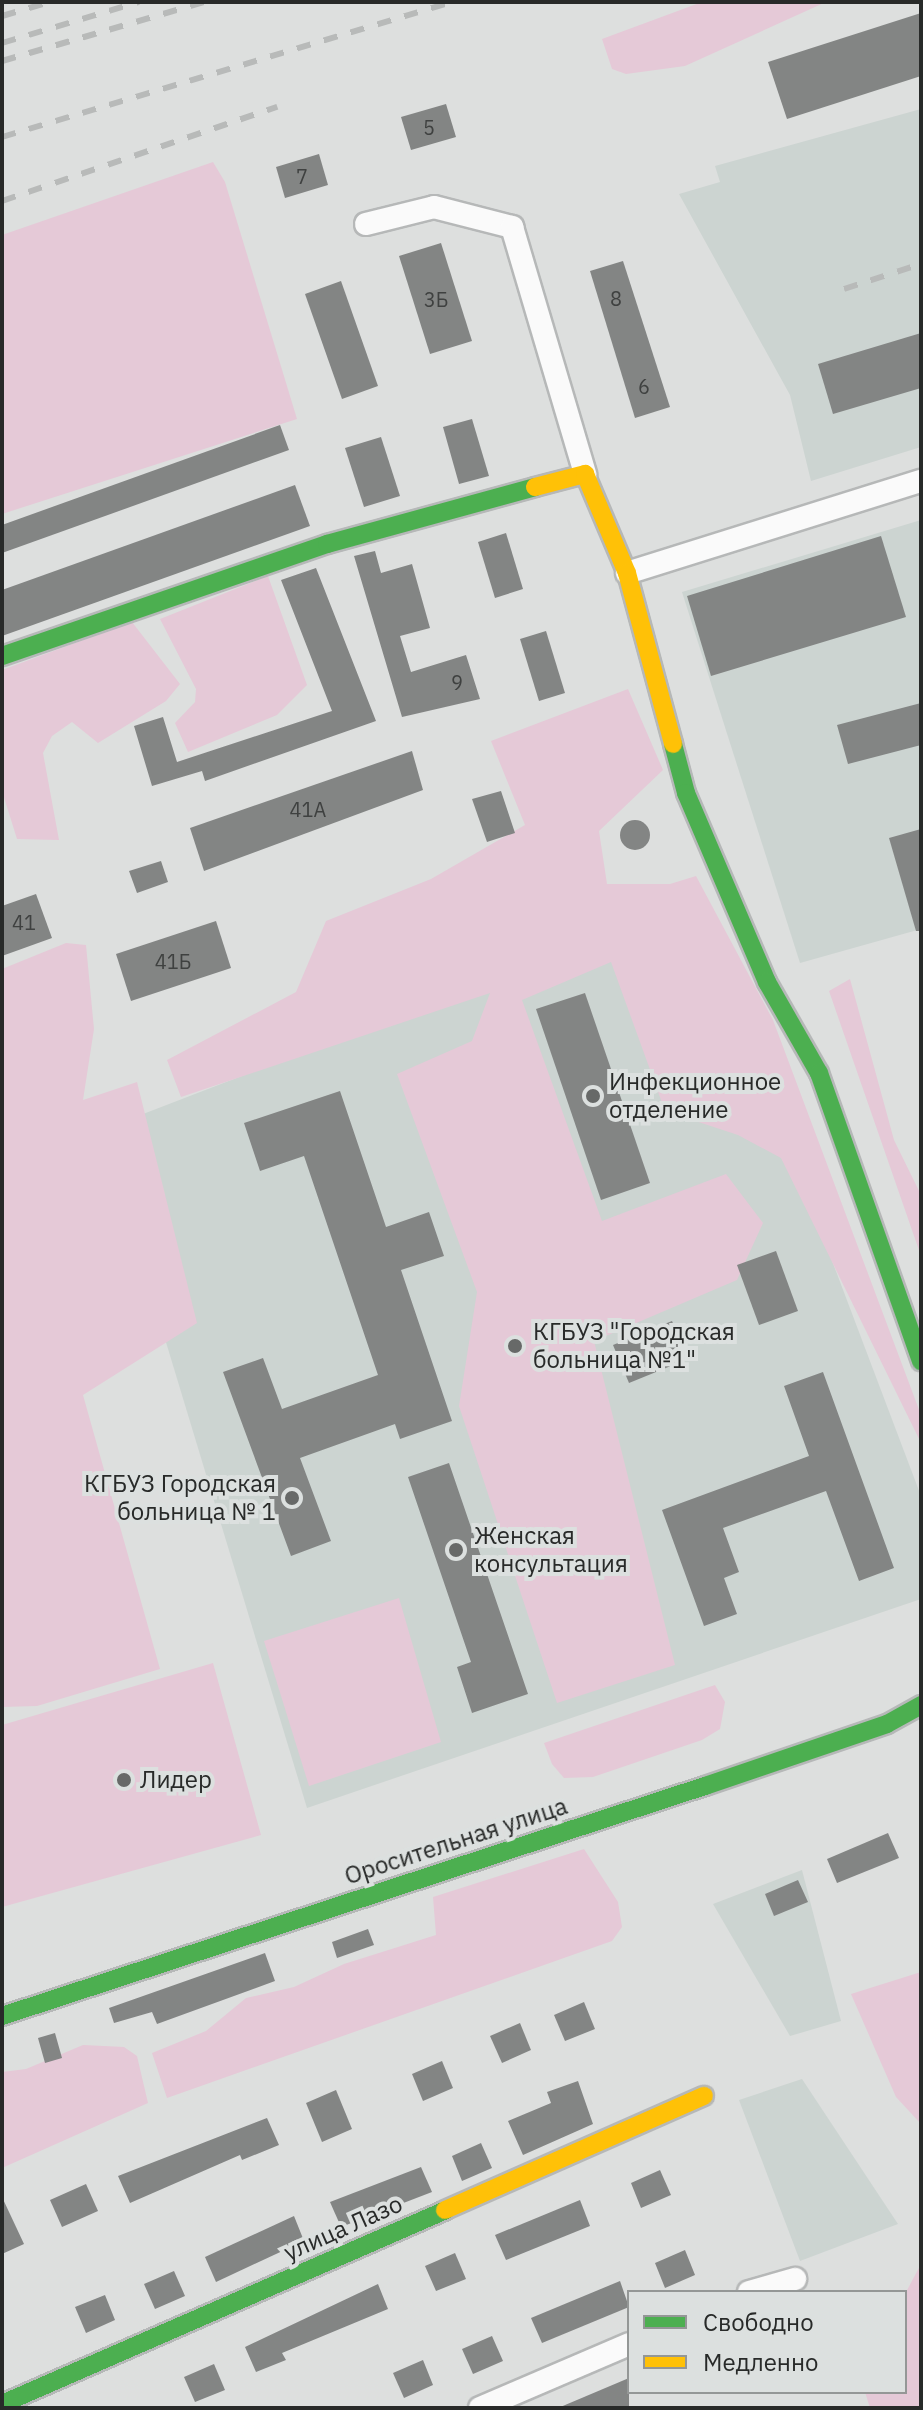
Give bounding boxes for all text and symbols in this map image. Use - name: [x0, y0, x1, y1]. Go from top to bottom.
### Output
- house number: 5: [423, 115, 435, 139]
- house number: 7: [296, 164, 308, 188]
- house number: 8: [610, 286, 622, 310]
- house number: 3Б: [424, 287, 448, 311]
- house number: 6: [638, 374, 650, 398]
- house number: 9: [451, 670, 463, 694]
- house number: 41А: [290, 797, 326, 821]
- house number: 41: [12, 910, 36, 934]
- house number: 41Б: [155, 949, 191, 973]
- place label: Инфекционное отделение: [609, 1068, 781, 1124]
- marker: Инфекционное отделение: [584, 1087, 602, 1105]
- place label: КГБУЗ "Городская больница №1": [533, 1318, 735, 1374]
- marker: КГБУЗ "Городская больница №1": [504, 1335, 526, 1357]
- place label: КГБУЗ Городская больница № 1: [84, 1470, 276, 1526]
- marker: КГБУЗ Городская больница № 1: [283, 1489, 301, 1507]
- place label: Женская консультация: [474, 1522, 628, 1578]
- marker: Женская консультация: [445, 1539, 467, 1561]
- place label: Лидер: [140, 1766, 212, 1794]
- marker: Лидер: [115, 1771, 133, 1789]
- street label: Оросительная улица: [341, 1791, 571, 1891]
- street label: улица Лазо: [279, 2189, 407, 2267]
- legend: [627, 2290, 907, 2394]
- text: Свободно: [703, 2306, 814, 2338]
- text: Медленно: [703, 2346, 819, 2378]

